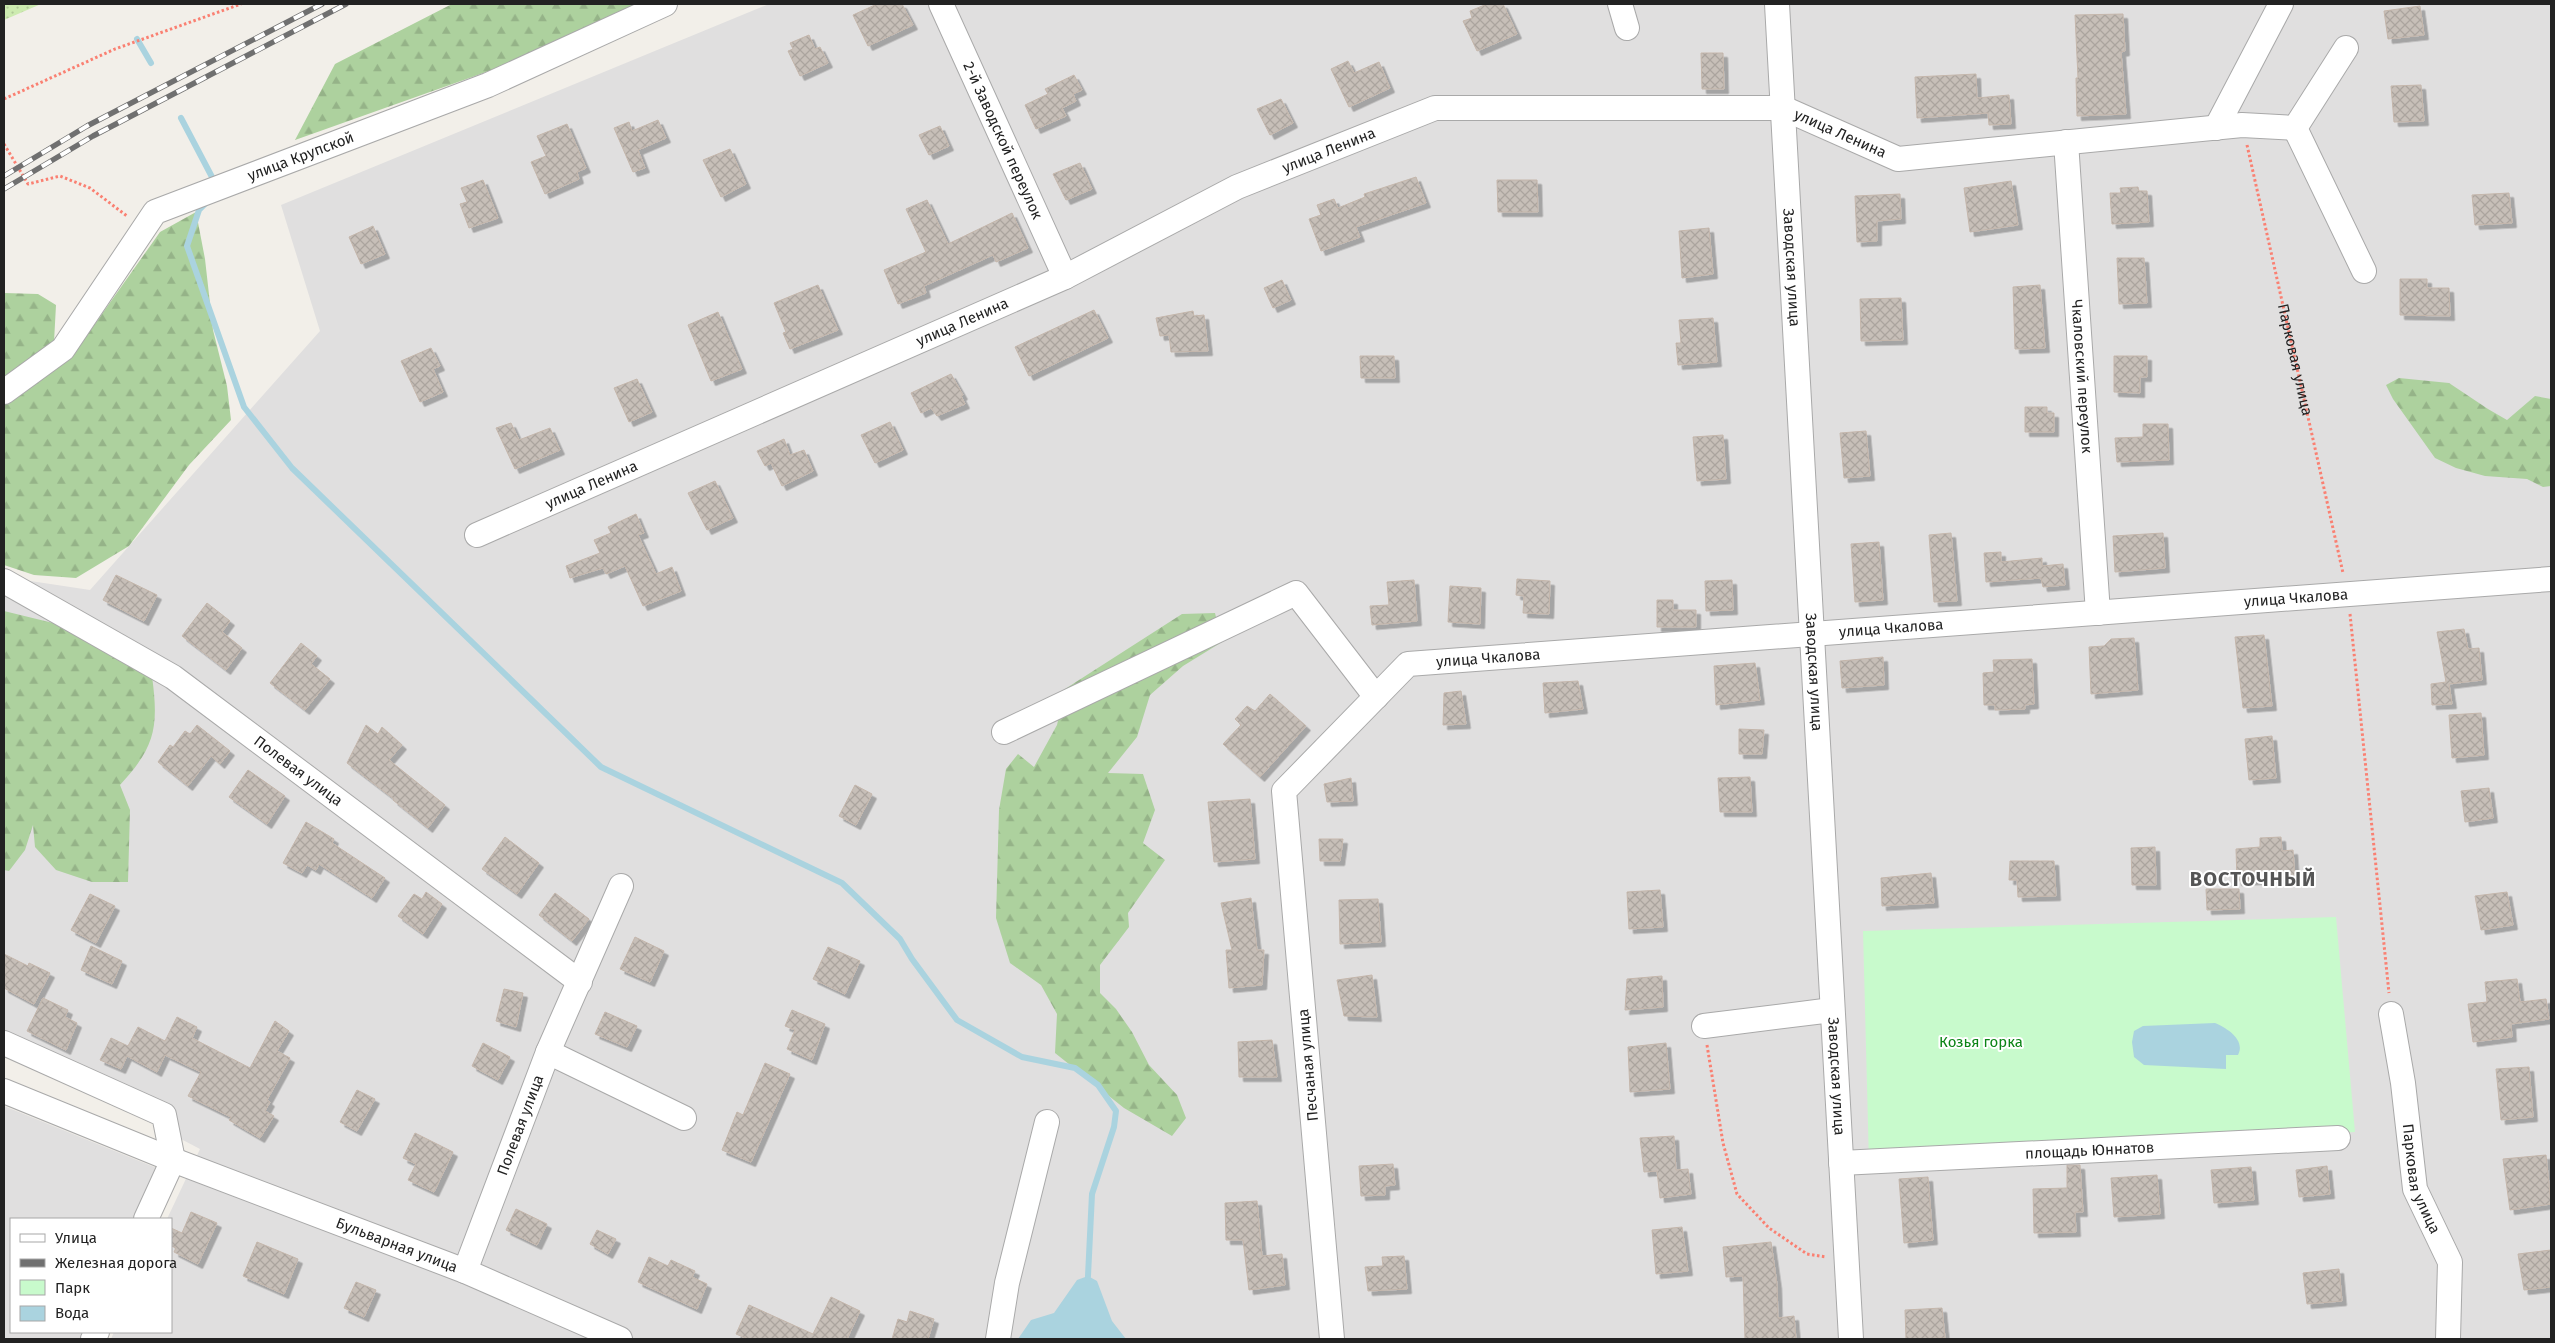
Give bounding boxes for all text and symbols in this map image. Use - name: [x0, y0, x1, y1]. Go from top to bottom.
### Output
- street label: 2-й Заводской переулок: [959, 59, 1047, 222]
- street label: улица Ленина: [1791, 105, 1889, 162]
- street label: улица Ленина: [1279, 124, 1378, 177]
- street label: улица Крупской: [245, 128, 356, 185]
- street label: Заводская улица: [1779, 208, 1804, 327]
- street label: улица Ленина: [913, 294, 1011, 350]
- street label: Чкаловский переулок: [2068, 299, 2096, 454]
- street label: Парковая улица: [2274, 302, 2316, 417]
- street label: улица Ленина: [543, 457, 640, 513]
- street label: улица Чкалова: [2243, 585, 2349, 611]
- street label: Заводская улица: [1802, 612, 1826, 732]
- street label: улица Чкалова: [1838, 615, 1944, 641]
- street label: улица Чкалова: [1435, 645, 1541, 671]
- street label: Полевая улица: [250, 732, 346, 810]
- district label: ВОСТОЧНЫЙ: [2190, 867, 2316, 891]
- street label: Песчаная улица: [1294, 1008, 1322, 1122]
- street label: Заводская улица: [1824, 1017, 1849, 1136]
- park label: Козья горка: [1939, 1033, 2023, 1051]
- street label: Полевая улица: [493, 1072, 548, 1178]
- street label: Парковая улица: [2399, 1123, 2444, 1237]
- street label: площадь Юннатов: [2025, 1138, 2155, 1163]
- street label: Бульварная улица: [333, 1214, 460, 1276]
- legend: [10, 1218, 172, 1333]
- text: Улица: [55, 1229, 97, 1247]
- text: Железная дорога: [55, 1254, 177, 1272]
- text: Парк: [55, 1279, 90, 1297]
- text: Вода: [55, 1304, 89, 1322]

